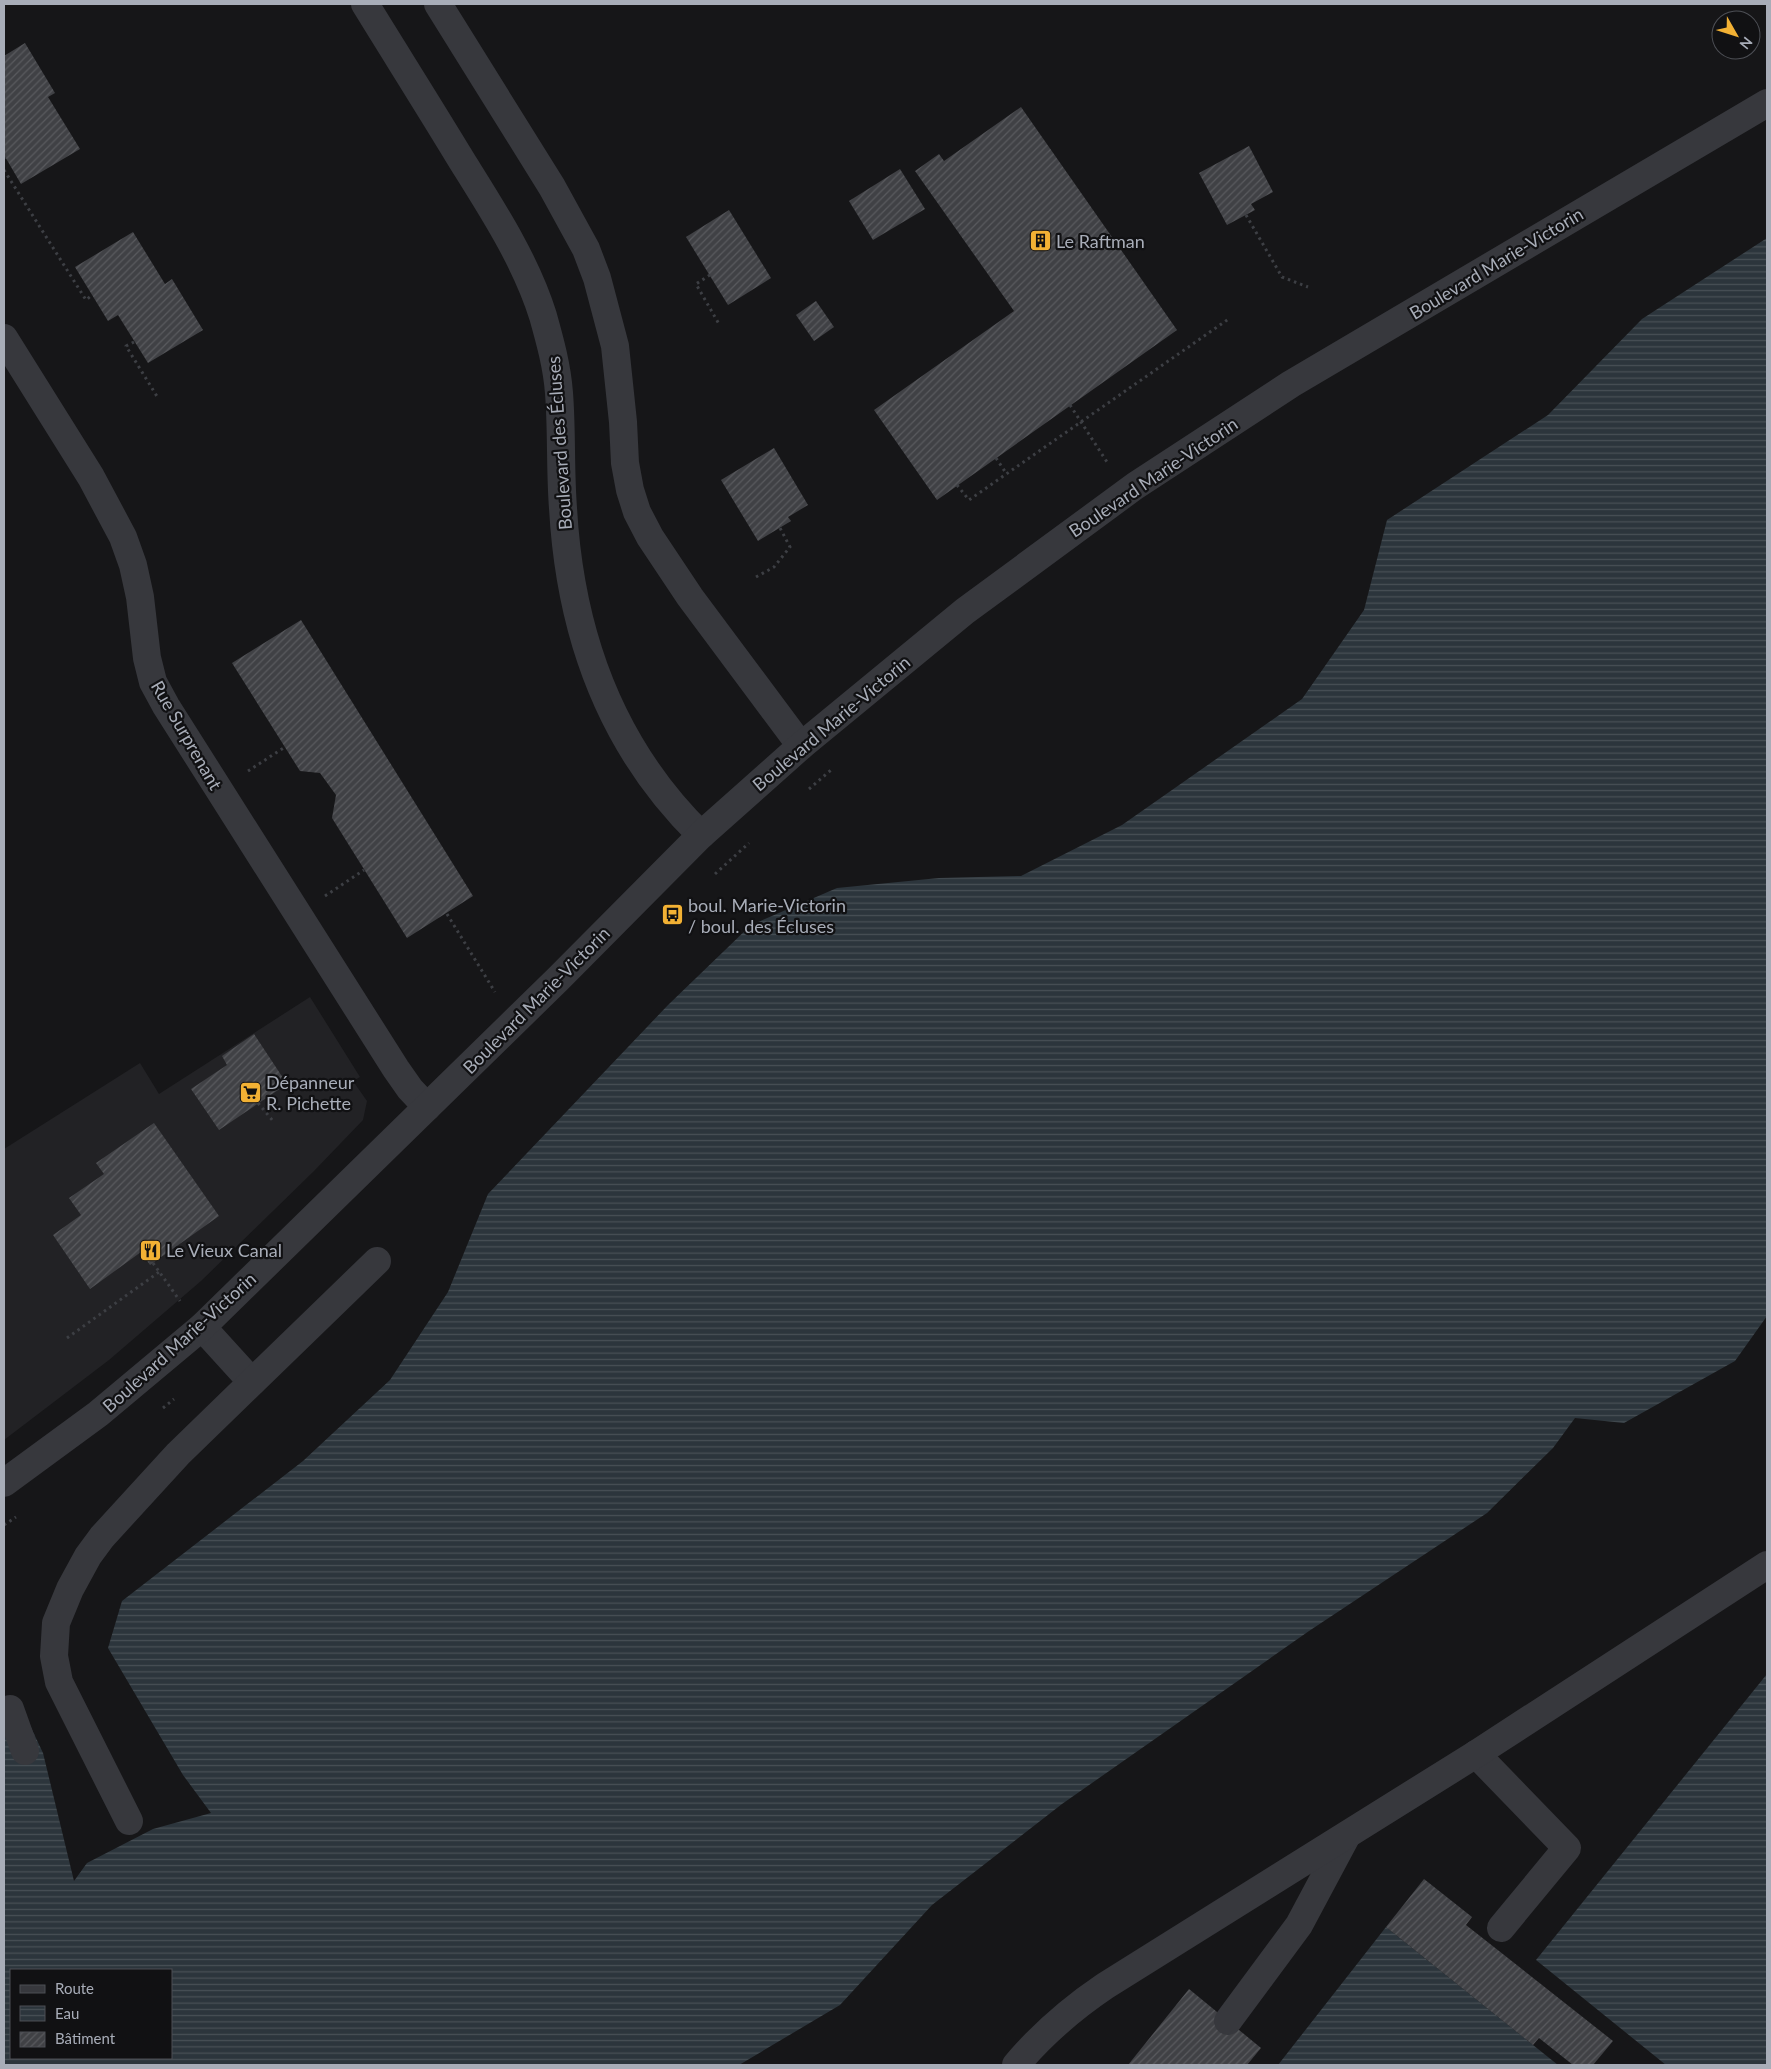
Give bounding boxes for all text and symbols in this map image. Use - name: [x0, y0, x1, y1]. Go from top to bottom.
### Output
- north arrow: [1711, 10, 1761, 60]
- text: N: [1736, 34, 1756, 53]
- street label: Boulevard Marie-Victorin: [1405, 202, 1587, 324]
- building icon: Le Raftman: [1028, 229, 1052, 253]
- place label: Le Raftman: [1056, 230, 1145, 252]
- street label: Boulevard des Écluses: [542, 355, 576, 531]
- street label: Boulevard Marie-Victorin: [1064, 412, 1242, 542]
- street label: Boulevard Marie-Victorin: [748, 651, 914, 795]
- street label: Rue Surprenant: [147, 677, 227, 794]
- place label: boul. Marie-Victorin / boul. des Écluses: [688, 894, 846, 937]
- bus stop icon: boul. Marie-Victorin / boul. des Écluses: [660, 903, 684, 927]
- street label: Boulevard Marie-Victorin: [458, 922, 614, 1078]
- place label: Dépanneur R. Pichette: [266, 1071, 355, 1114]
- supermarket icon: Dépanneur R. Pichette: [238, 1080, 262, 1104]
- restaurant icon: Le Vieux Canal: [138, 1238, 162, 1262]
- place label: Le Vieux Canal: [166, 1239, 282, 1261]
- street label: Boulevard Marie-Victorin: [98, 1267, 260, 1417]
- legend: [10, 1969, 172, 2059]
- text: Route: [55, 1979, 94, 1997]
- text: Eau: [55, 2004, 79, 2022]
- text: Bâtiment: [55, 2029, 116, 2047]

